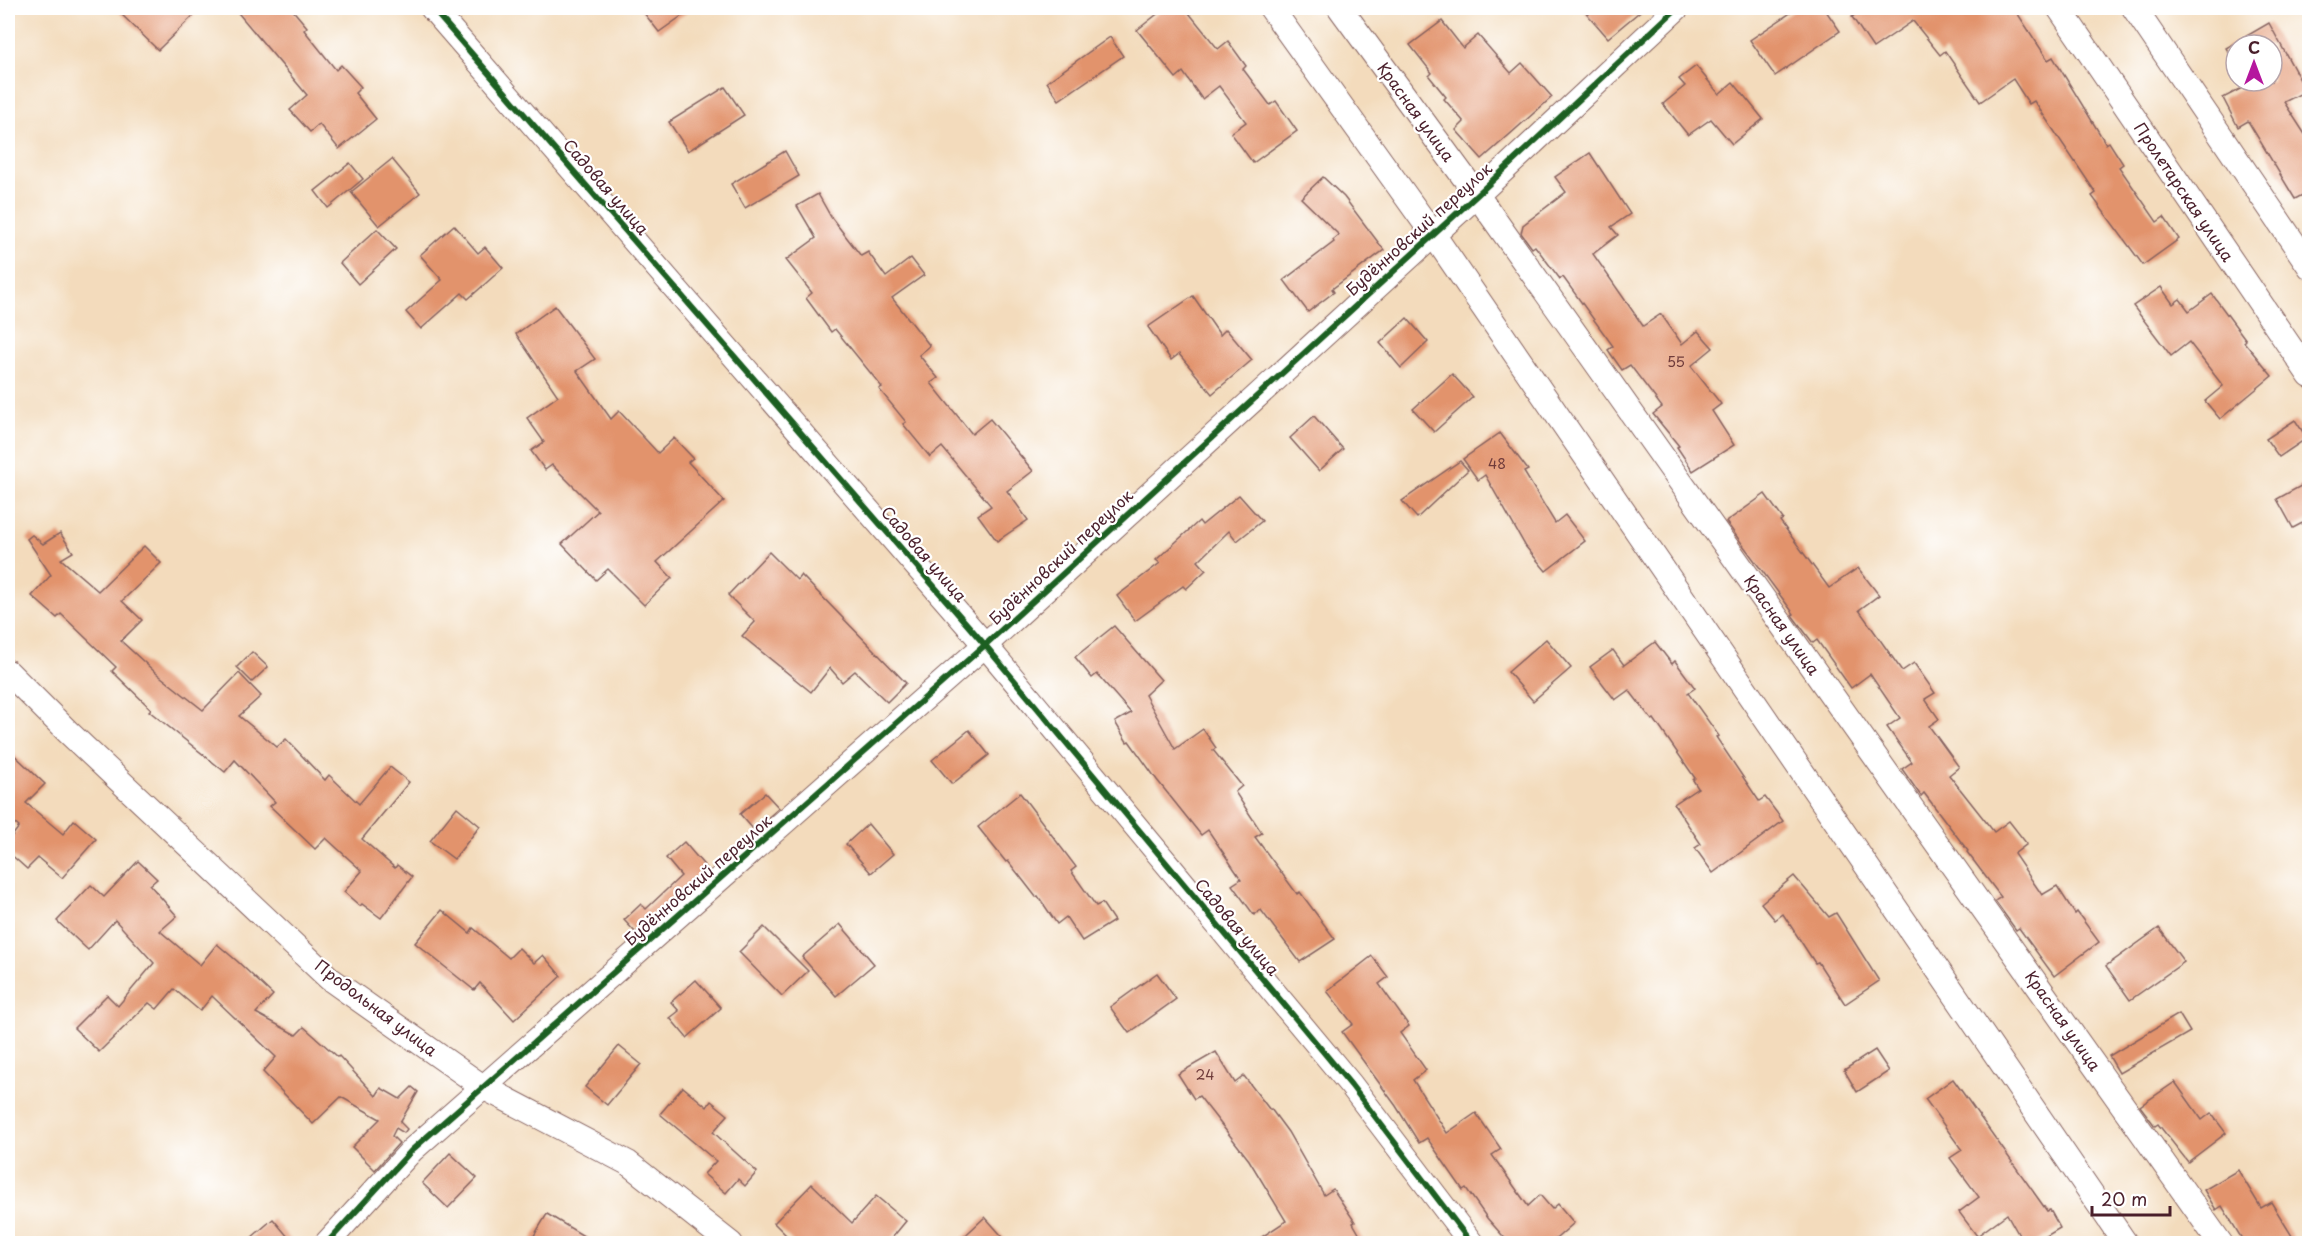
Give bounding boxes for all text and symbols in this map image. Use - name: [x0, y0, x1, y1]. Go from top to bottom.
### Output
- north arrow: [2224, 33, 2284, 93]
- text: С: [2248, 35, 2260, 59]
- street label: Красная улица: [1373, 57, 1461, 166]
- street label: Пролетарская улица: [2129, 117, 2240, 266]
- street label: Садовая улица: [558, 133, 655, 240]
- street label: Будённовский переулок: [1340, 156, 1497, 300]
- house number: 55: [1667, 351, 1685, 372]
- house number: 48: [1488, 453, 1506, 474]
- street label: Будённовский переулок: [983, 483, 1138, 629]
- street label: Садовая улица: [876, 500, 973, 607]
- street label: Красная улица: [1739, 569, 1826, 679]
- street label: Будённовский переулок: [618, 808, 777, 950]
- street label: Садовая улица: [1190, 873, 1286, 980]
- street label: Продольная улица: [310, 953, 443, 1061]
- street label: Красная улица: [2020, 965, 2107, 1075]
- house number: 24: [1196, 1064, 1214, 1085]
- scale bar: [2092, 1179, 2170, 1217]
- text: 20 m: [2101, 1185, 2147, 1212]

